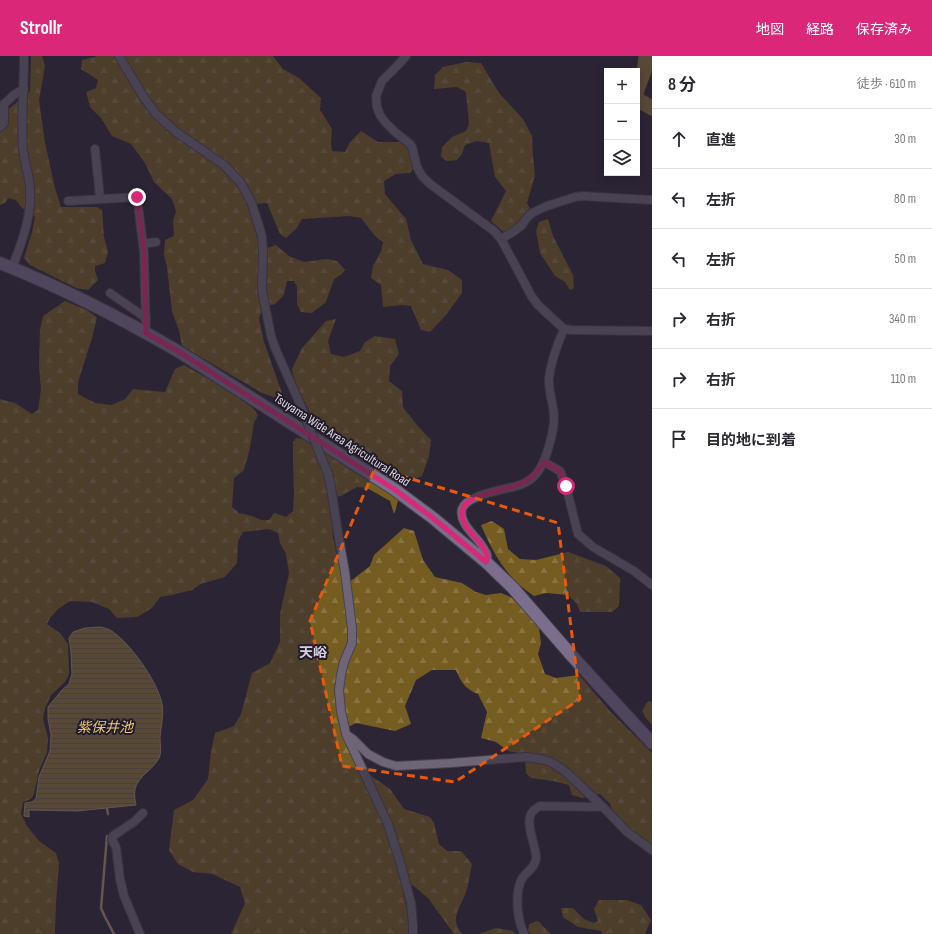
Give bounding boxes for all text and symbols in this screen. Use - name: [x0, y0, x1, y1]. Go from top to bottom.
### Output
- text: Strollr: [20, 17, 62, 40]
- text: 地図: [756, 21, 784, 38]
- text: 経路: [806, 21, 834, 38]
- text: 保存済み: [856, 21, 912, 38]
- map controls: [604, 68, 640, 176]
- button: +: [604, 68, 640, 104]
- text: 8 分: [668, 75, 696, 95]
- text: 徒歩 · 610 m: [857, 76, 916, 92]
- button: −: [604, 104, 640, 140]
- icon: ahead: [668, 128, 690, 150]
- text: 直進: [706, 131, 736, 150]
- text: 30 m: [894, 131, 916, 147]
- button: layers: [604, 140, 640, 176]
- route end: [128, 188, 146, 206]
- icon: left: [668, 188, 690, 210]
- text: 左折: [706, 191, 736, 210]
- text: 80 m: [894, 191, 916, 207]
- icon: left: [668, 248, 690, 270]
- text: 左折: [706, 251, 736, 270]
- text: 50 m: [895, 251, 916, 267]
- icon: right: [668, 308, 690, 330]
- text: 右折: [706, 311, 736, 330]
- text: 340 m: [889, 311, 916, 327]
- icon: right: [668, 368, 690, 390]
- text: 右折: [706, 371, 736, 390]
- text: 110 m: [891, 371, 916, 387]
- street label: Tsuyama Wide Area Agricultural Road: [271, 390, 413, 490]
- icon: arrive: [668, 428, 690, 450]
- text: 目的地に到着: [706, 431, 796, 450]
- route start: [557, 477, 575, 495]
- district label: 天峪: [299, 644, 328, 661]
- water label: 紫保井池: [77, 719, 135, 736]

